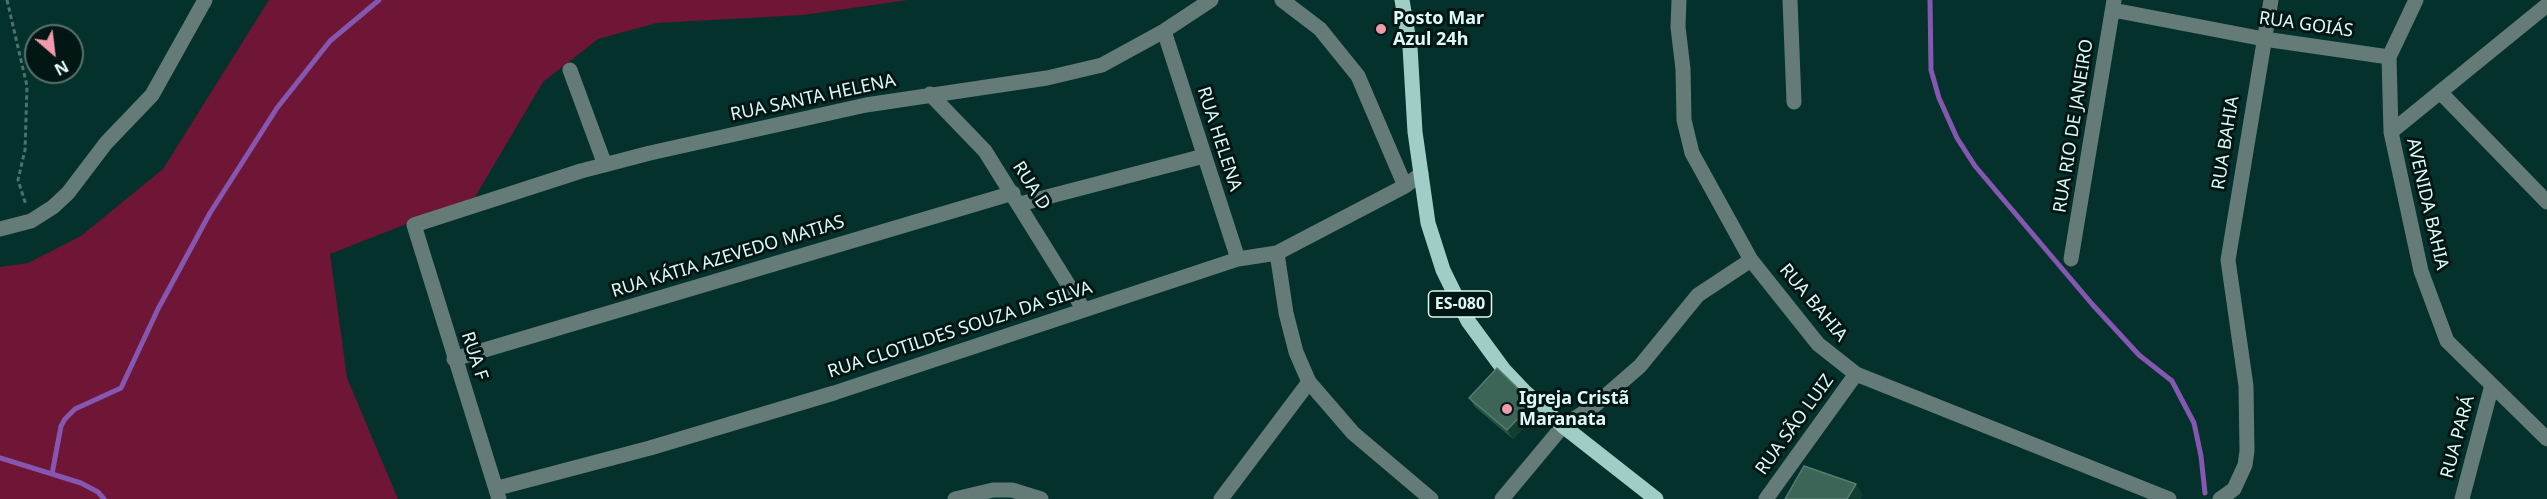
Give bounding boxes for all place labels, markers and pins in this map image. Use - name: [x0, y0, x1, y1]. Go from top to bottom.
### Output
- place label: Posto Mar Azul 24h: [1393, 8, 1484, 50]
- marker: Posto Mar Azul 24h: [1374, 22, 1388, 36]
- place label: Igreja Cristã Maranata: [1519, 388, 1629, 430]
- marker: Igreja Cristã Maranata: [1500, 402, 1514, 416]

